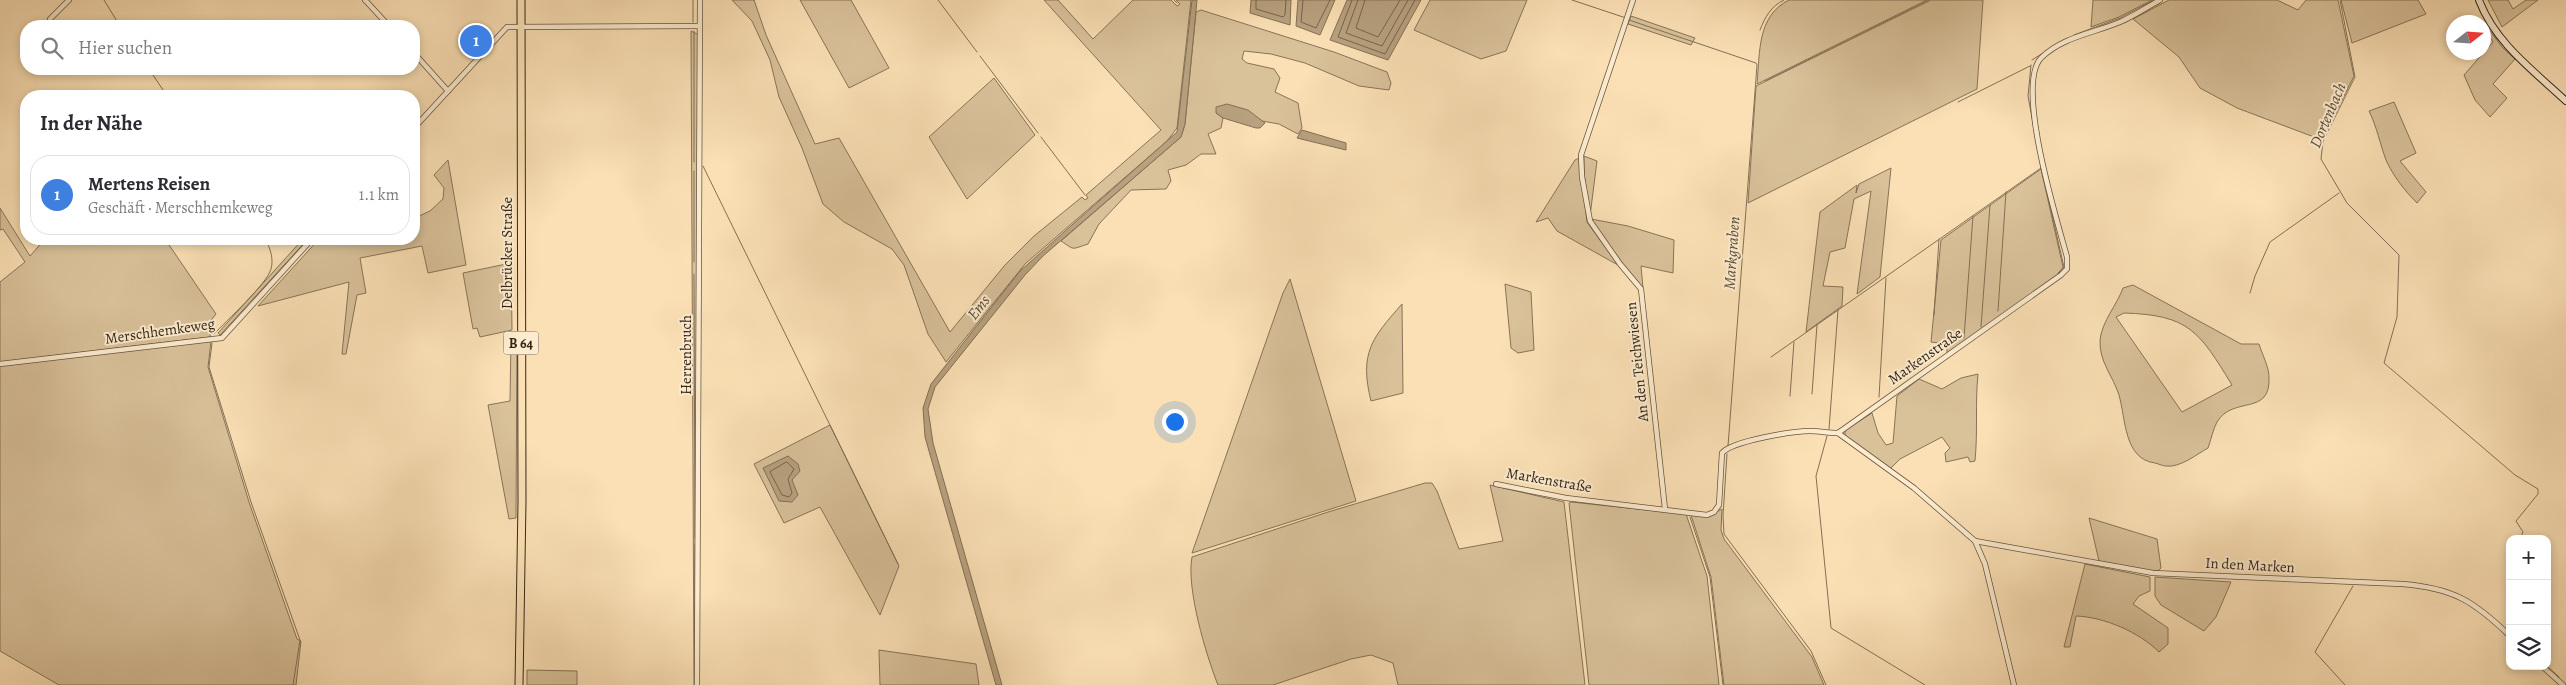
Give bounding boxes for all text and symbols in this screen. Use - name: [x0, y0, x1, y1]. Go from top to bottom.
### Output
- north arrow: [2446, 15, 2491, 60]
- search box: [20, 20, 420, 75]
- pin: 1: [460, 22, 492, 60]
- icon: search: [38, 34, 66, 62]
- text: Hier suchen: [78, 35, 172, 61]
- water label: Dortenbach: [2304, 79, 2352, 151]
- text: In der Nähe: [40, 109, 142, 137]
- text: Mertens Reisen: [88, 171, 210, 197]
- text: 1: [54, 184, 60, 206]
- text: 1.1 km: [359, 184, 399, 206]
- text: Geschäft · Merschhemkeweg: [88, 197, 273, 219]
- street label: Delbrücker Straße: [497, 197, 517, 309]
- water label: Markgraben: [1718, 216, 1746, 291]
- water label: Ems: [962, 290, 996, 325]
- street label: An den Teichwiesen: [1621, 301, 1653, 424]
- street label: Merschhemkeweg: [104, 313, 217, 349]
- street label: Herrenbruch: [676, 315, 696, 395]
- street label: Markenstraße: [1884, 323, 1966, 389]
- road number: B 64: [504, 332, 538, 354]
- your location: [1162, 409, 1188, 435]
- street label: Markenstraße: [1505, 463, 1594, 497]
- map controls: [2506, 535, 2551, 670]
- button: +: [2506, 535, 2551, 580]
- street label: In den Marken: [2205, 553, 2295, 577]
- button: −: [2506, 580, 2551, 625]
- button: layers: [2506, 625, 2551, 670]

